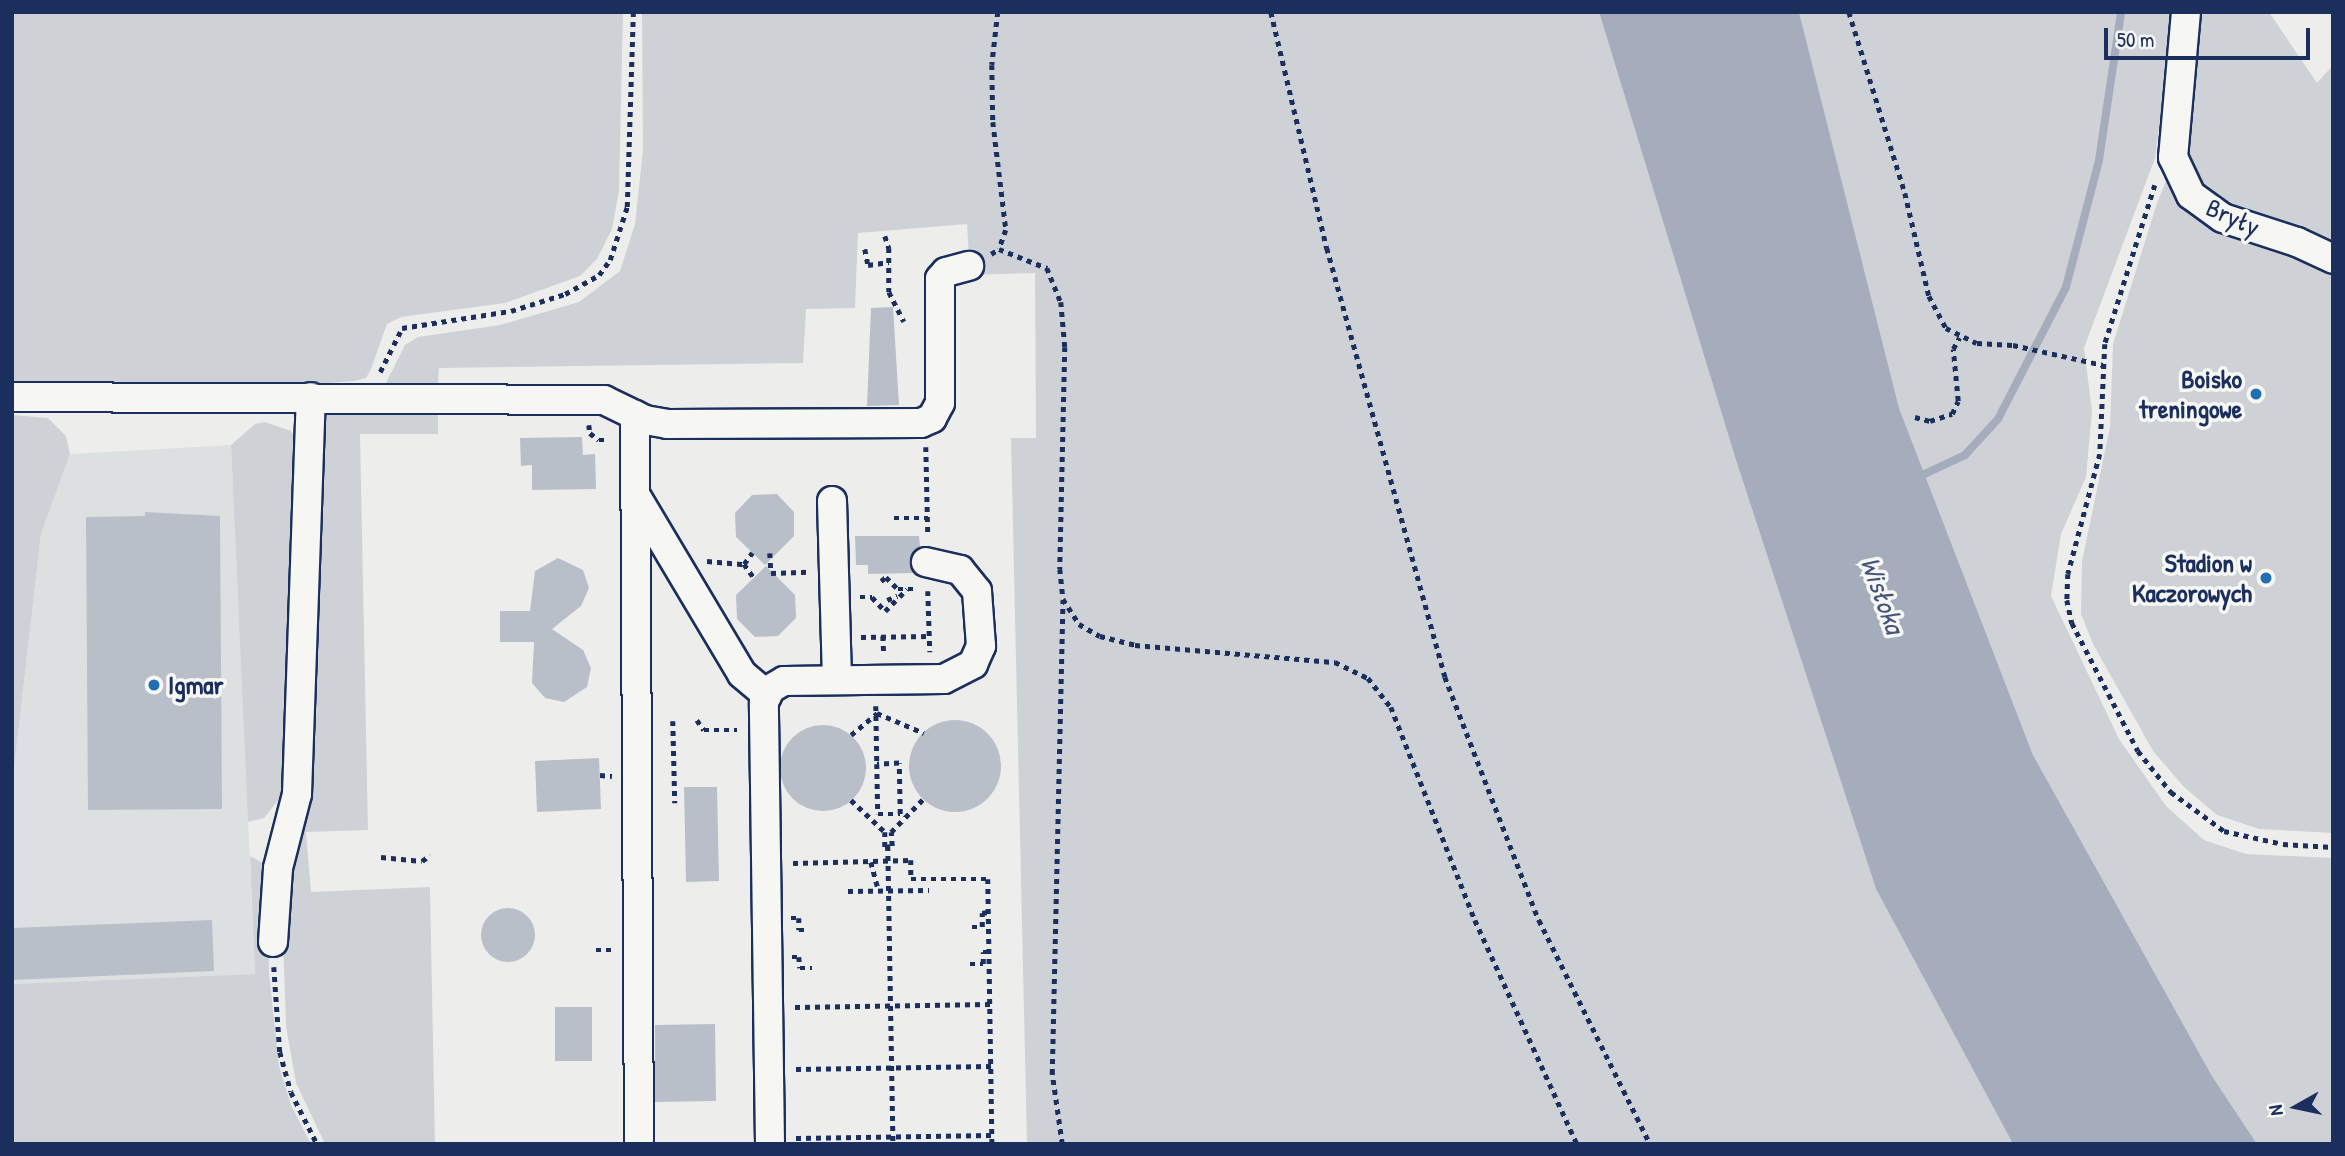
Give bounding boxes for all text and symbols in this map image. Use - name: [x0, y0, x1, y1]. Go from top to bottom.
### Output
- scale bar: [2107, 14, 2314, 58]
- text: 50 m: [2117, 25, 2154, 54]
- street label: Bryły: [2202, 192, 2264, 242]
- place label: Boisko treningowe: [2139, 363, 2242, 424]
- marker: Boisko treningowe: [2248, 386, 2264, 402]
- place label: Stadion w Kaczorowych: [2132, 547, 2252, 608]
- water label: Wisłoka: [1854, 552, 1912, 638]
- marker: Stadion w Kaczorowych: [2258, 570, 2274, 586]
- place label: Igmar: [168, 669, 224, 701]
- marker: Igmar: [146, 677, 162, 693]
- north arrow: [2261, 1072, 2331, 1142]
- text: N: [2262, 1103, 2289, 1117]

